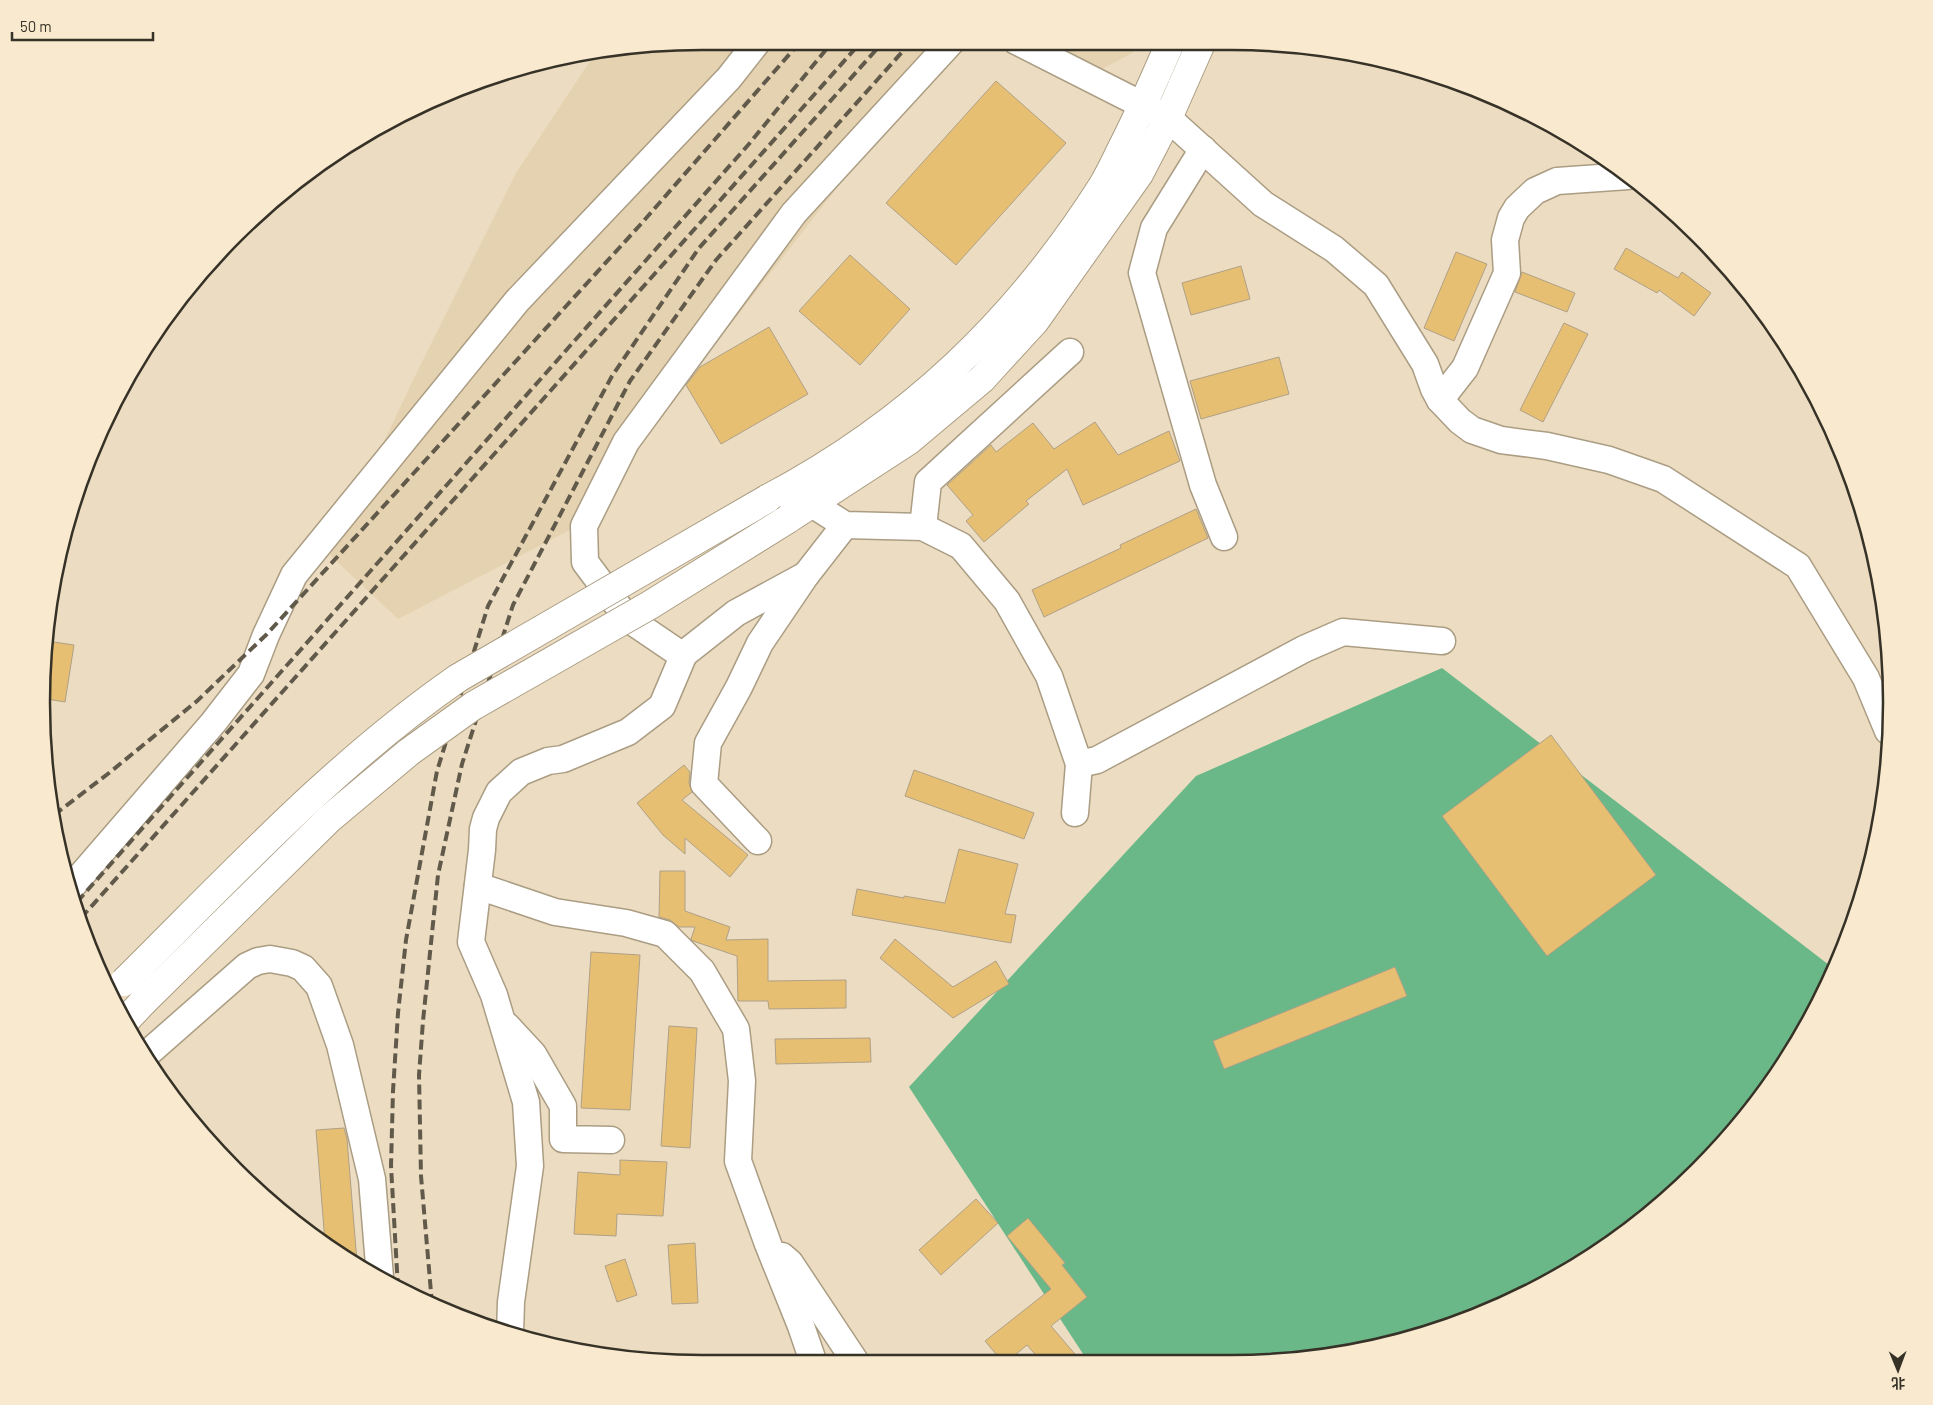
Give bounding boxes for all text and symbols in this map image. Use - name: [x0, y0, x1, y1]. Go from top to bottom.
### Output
- scale bar: [12, 10, 154, 42]
- text: 50 m: [20, 17, 52, 35]
- north arrow: [1873, 1345, 1923, 1395]
- text: 北: [1891, 1375, 1905, 1392]

